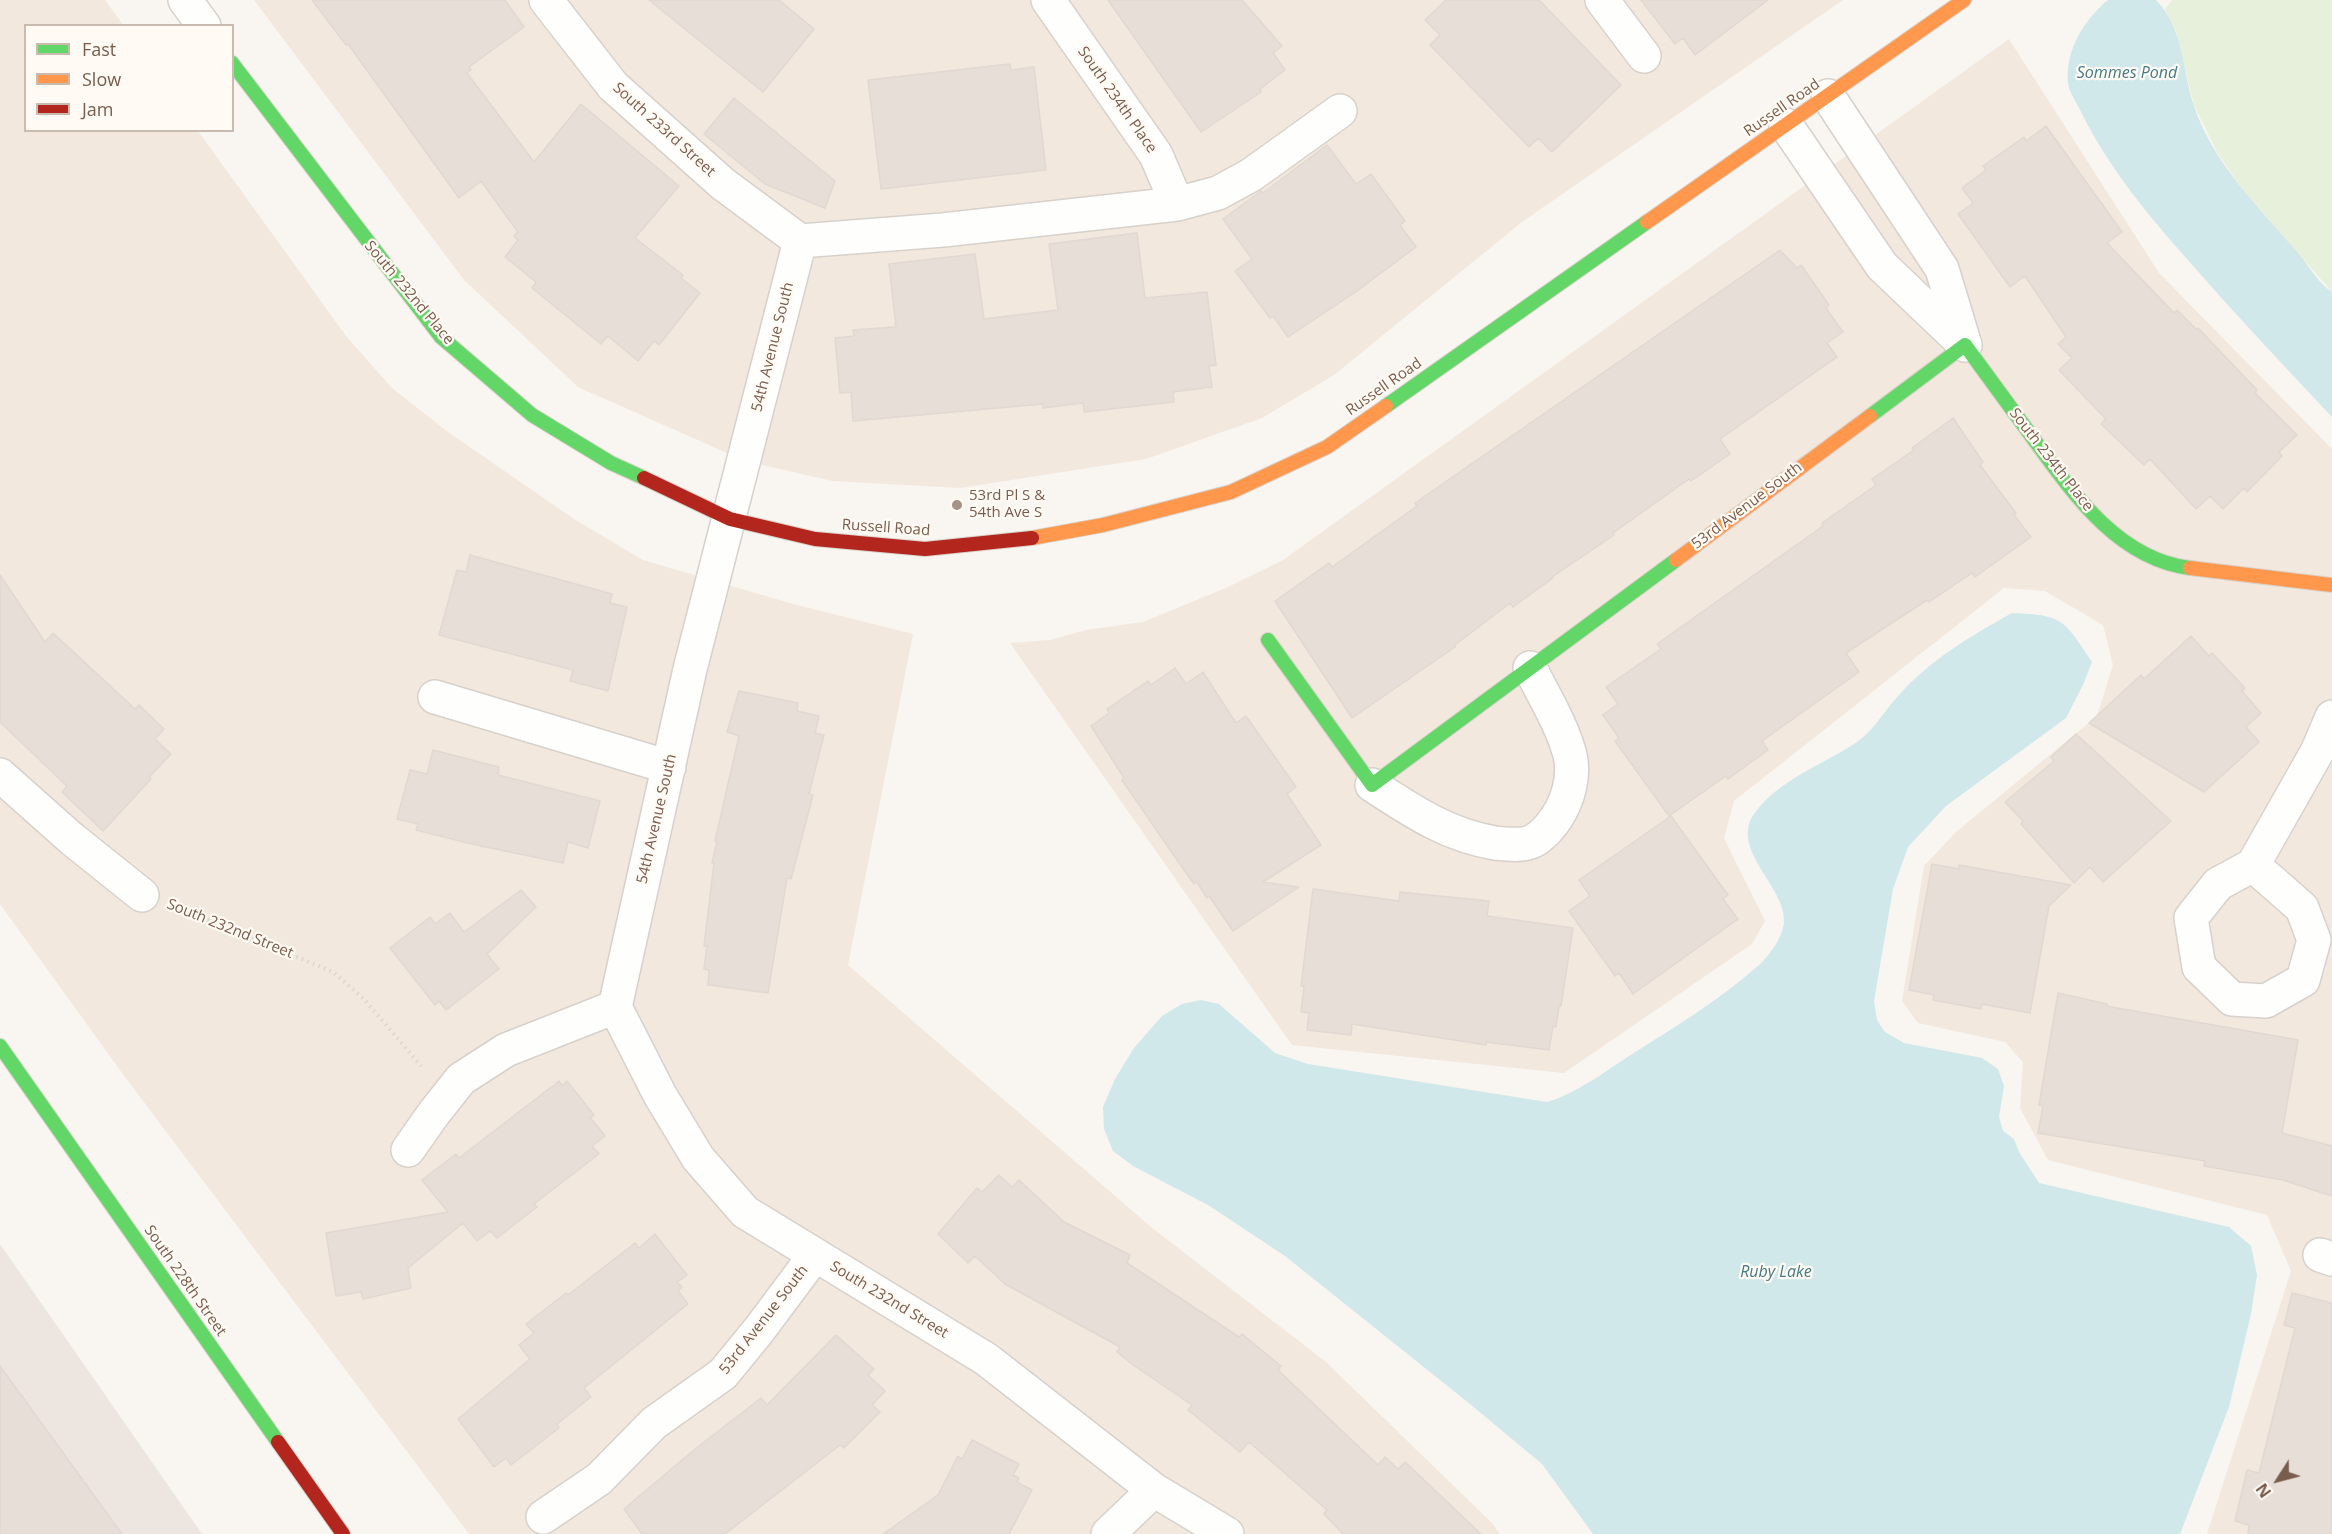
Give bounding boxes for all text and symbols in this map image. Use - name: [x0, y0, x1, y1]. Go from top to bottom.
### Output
- legend: [24, 24, 234, 132]
- text: Fast: [82, 37, 116, 61]
- street label: South 234th Place: [1074, 43, 1160, 157]
- water label: Sommes Pond: [2077, 63, 2177, 83]
- text: Slow: [82, 67, 121, 91]
- street label: Russell Road: [1741, 75, 1823, 141]
- street label: South 233rd Street: [609, 79, 719, 181]
- text: Jam: [82, 97, 114, 121]
- street label: South 232nd Place: [360, 238, 458, 348]
- street label: 54th Avenue South: [748, 280, 798, 414]
- street label: Russell Road: [1343, 354, 1425, 420]
- street label: South 234th Place: [2005, 405, 2097, 515]
- street label: 53rd Avenue South: [1688, 459, 1806, 553]
- place label: 53rd Pl S & 54th Ave S: [969, 487, 1045, 522]
- marker: 53rd Pl S & 54th Ave S: [950, 498, 964, 512]
- street label: Russell Road: [841, 516, 931, 540]
- street label: 54th Avenue South: [633, 752, 681, 886]
- street label: South 232nd Street: [164, 895, 296, 963]
- street label: South 228th Street: [140, 1222, 230, 1340]
- street label: South 232nd Street: [827, 1258, 951, 1342]
- street label: 53rd Avenue South: [716, 1262, 812, 1378]
- water label: Ruby Lake: [1740, 1262, 1812, 1282]
- north arrow: [2248, 1450, 2308, 1510]
- text: N: [2251, 1479, 2276, 1502]

